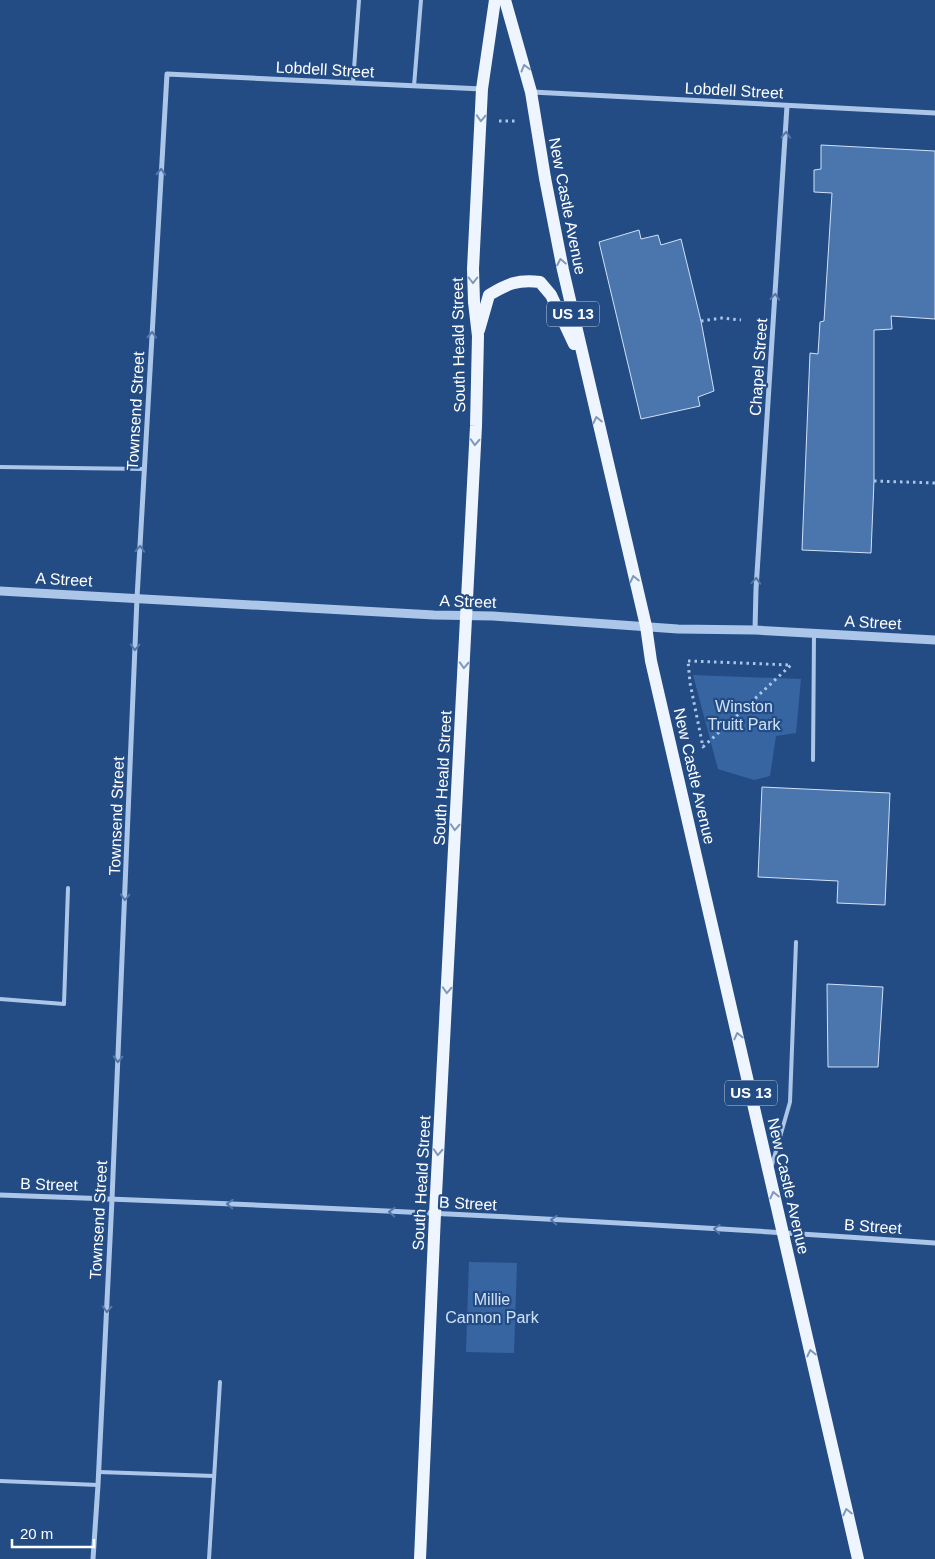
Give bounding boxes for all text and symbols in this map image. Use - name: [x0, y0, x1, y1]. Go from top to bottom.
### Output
- street label: Lobdell Street: [275, 58, 375, 81]
- one-way arrow: [520, 63, 531, 72]
- street label: Lobdell Street: [684, 79, 784, 102]
- one-way arrow: [475, 114, 486, 122]
- one-way arrow: [780, 131, 791, 139]
- street label: New Castle Avenue: [546, 136, 589, 276]
- one-way arrow: [156, 168, 167, 176]
- one-way arrow: [557, 257, 567, 266]
- one-way arrow: [468, 276, 478, 284]
- street label: South Heald Street: [449, 277, 468, 413]
- one-way arrow: [770, 293, 781, 301]
- road number: US 13: [547, 302, 599, 326]
- street label: Chapel Street: [747, 317, 770, 416]
- one-way arrow: [147, 330, 158, 338]
- street label: Townsend Street: [124, 351, 147, 471]
- one-way arrow: [592, 416, 603, 425]
- one-way arrow: [469, 439, 480, 447]
- one-way arrow: [134, 545, 145, 553]
- street label: A Street: [35, 570, 93, 590]
- one-way arrow: [629, 574, 640, 583]
- one-way arrow: [751, 577, 762, 585]
- street label: A Street: [439, 592, 497, 611]
- street label: A Street: [844, 613, 902, 633]
- one-way arrow: [130, 643, 141, 651]
- one-way arrow: [458, 661, 469, 669]
- park label: Winston Truitt Park: [707, 698, 782, 733]
- street label: New Castle Avenue: [671, 706, 718, 846]
- street label: South Heald Street: [430, 710, 455, 846]
- street label: Townsend Street: [106, 756, 127, 876]
- one-way arrow: [450, 824, 461, 832]
- one-way arrow: [119, 893, 130, 901]
- one-way arrow: [441, 986, 452, 994]
- one-way arrow: [733, 1032, 744, 1041]
- one-way arrow: [112, 1055, 123, 1063]
- road number: US 13: [725, 1080, 777, 1106]
- street label: South Heald Street: [409, 1115, 434, 1251]
- street label: New Castle Avenue: [765, 1116, 812, 1256]
- one-way arrow: [433, 1148, 444, 1156]
- street label: Townsend Street: [87, 1160, 110, 1280]
- street label: B Street: [20, 1175, 79, 1194]
- one-way arrow: [769, 1190, 780, 1199]
- street label: B Street: [439, 1193, 498, 1214]
- one-way arrow: [225, 1199, 233, 1210]
- one-way arrow: [388, 1206, 396, 1217]
- one-way arrow: [550, 1215, 558, 1226]
- street label: B Street: [844, 1216, 903, 1237]
- one-way arrow: [712, 1223, 720, 1234]
- park label: Millie Cannon Park: [445, 1291, 540, 1326]
- one-way arrow: [101, 1305, 112, 1313]
- one-way arrow: [806, 1349, 817, 1358]
- one-way arrow: [842, 1507, 853, 1516]
- scale bar: [12, 1516, 95, 1548]
- text: 20 m: [20, 1525, 53, 1542]

